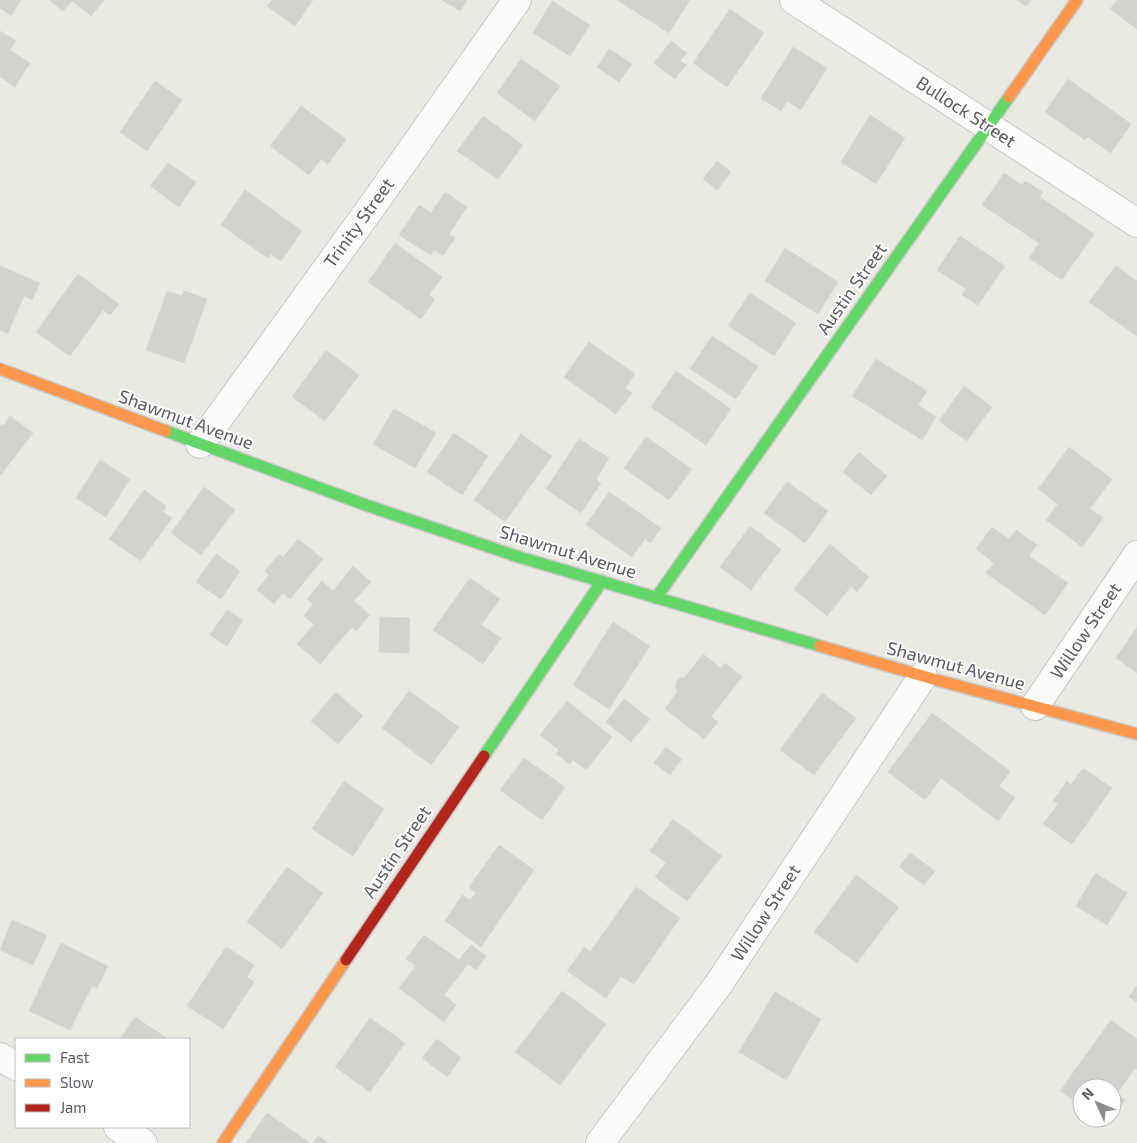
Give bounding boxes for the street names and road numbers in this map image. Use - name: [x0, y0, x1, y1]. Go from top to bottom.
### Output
- street label: Bullock Street: [913, 71, 1021, 152]
- street label: Trinity Street: [318, 173, 398, 272]
- street label: Austin Street: [812, 238, 891, 338]
- street label: Shawmut Avenue: [116, 384, 257, 454]
- street label: Shawmut Avenue: [497, 520, 639, 582]
- street label: Willow Street: [1045, 578, 1125, 683]
- street label: Shawmut Avenue: [885, 636, 1028, 694]
- street label: Austin Street: [357, 801, 435, 902]
- street label: Willow Street: [726, 860, 805, 965]

